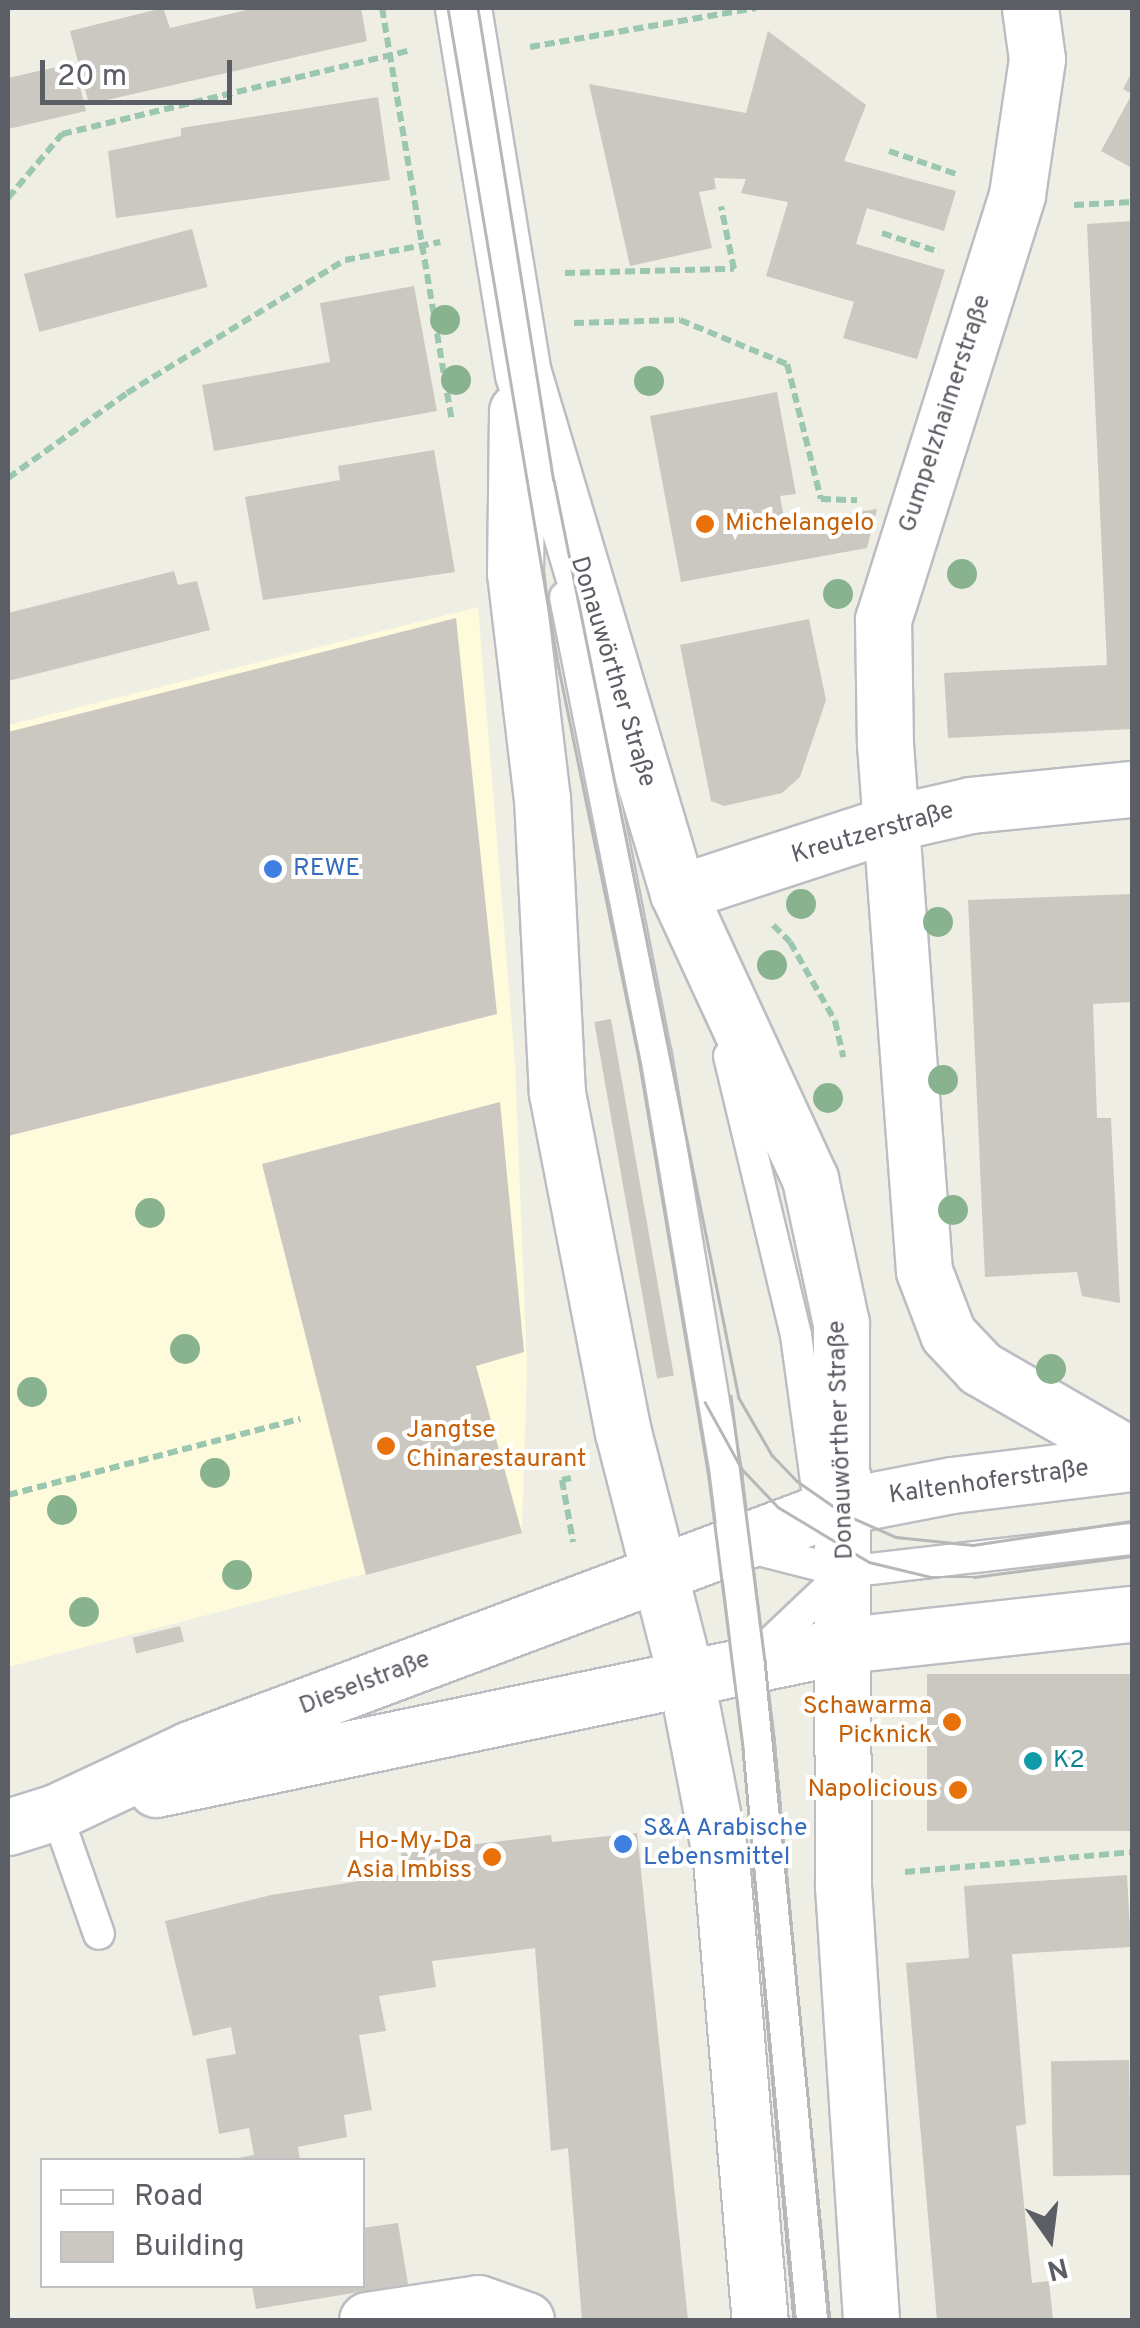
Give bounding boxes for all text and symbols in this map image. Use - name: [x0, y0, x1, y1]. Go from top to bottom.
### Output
- scale bar: [45, 40, 238, 102]
- text: 20 m: [57, 59, 127, 96]
- street label: Gumpelzhaimerstraße: [893, 291, 999, 537]
- place label: Michelangelo: [725, 509, 874, 539]
- marker: Michelangelo: [694, 513, 716, 535]
- street label: Donauwörther Straße: [563, 553, 661, 791]
- street label: Kreutzerstraße: [788, 797, 958, 871]
- place label: REWE: [293, 854, 360, 884]
- marker: REWE: [262, 858, 284, 880]
- street label: Donauwörther Straße: [823, 1320, 861, 1560]
- place label: Jangtse Chinarestaurant: [406, 1417, 586, 1476]
- marker: Jangtse Chinarestaurant: [375, 1435, 397, 1457]
- street label: Kaltenhoferstraße: [887, 1454, 1091, 1512]
- street label: Dieselstraße: [295, 1645, 435, 1723]
- place label: Schawarma Picknick: [803, 1693, 932, 1752]
- marker: Schawarma Picknick: [941, 1711, 963, 1733]
- place label: K2: [1053, 1746, 1085, 1776]
- marker: K2: [1022, 1750, 1044, 1772]
- place label: Napolicious: [808, 1775, 938, 1805]
- marker: Napolicious: [947, 1779, 969, 1801]
- place label: S&A Arabische Lebensmittel: [643, 1815, 809, 1874]
- place label: Ho-My-Da Asia Imbiss: [346, 1828, 472, 1887]
- marker: S&A Arabische Lebensmittel: [612, 1833, 634, 1855]
- marker: Ho-My-Da Asia Imbiss: [481, 1846, 503, 1868]
- legend: [40, 2158, 365, 2288]
- text: Road: [134, 2179, 203, 2216]
- north arrow: [1000, 2188, 1100, 2288]
- text: Building: [134, 2229, 245, 2266]
- text: N: [1043, 2247, 1071, 2287]

